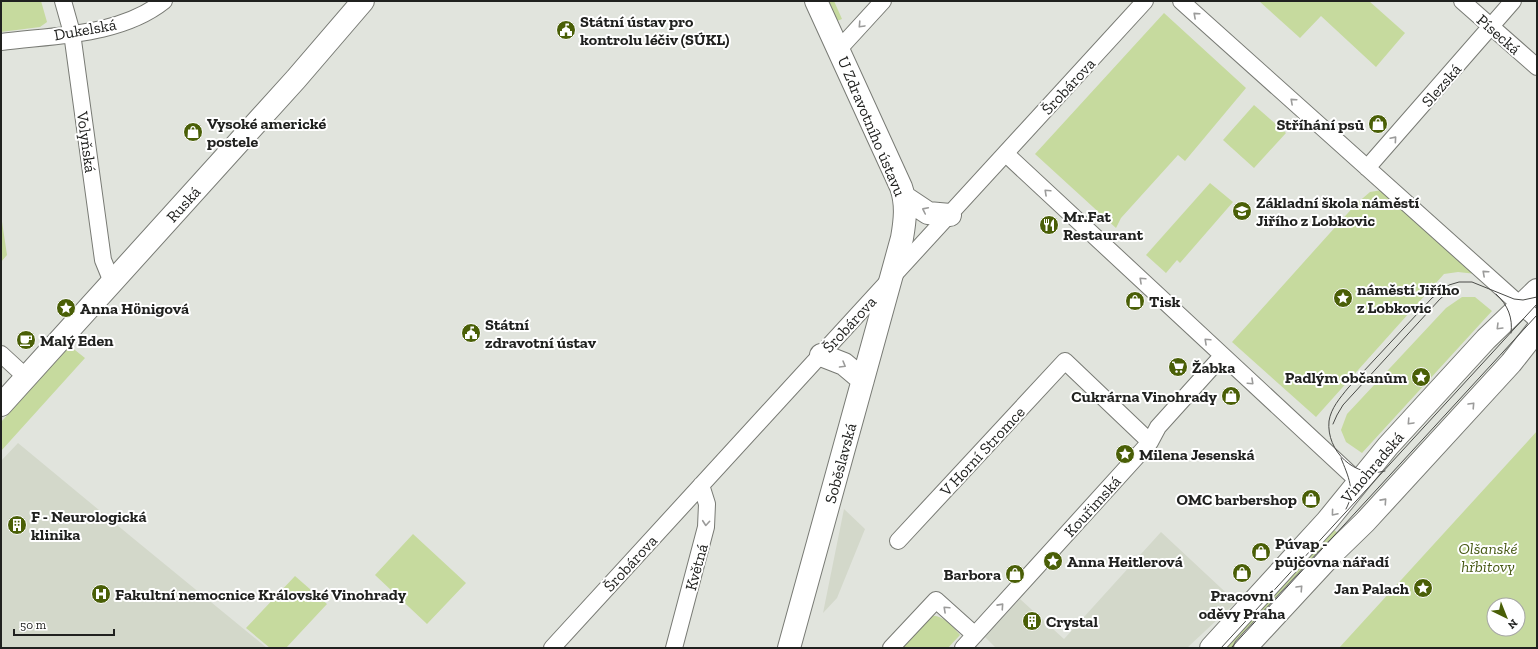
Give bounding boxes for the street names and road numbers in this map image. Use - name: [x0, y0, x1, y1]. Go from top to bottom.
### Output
- street label: Písecká: [1473, 10, 1525, 59]
- street label: Dukelská: [52, 15, 118, 44]
- street label: U Zdravotního ústavu: [833, 53, 910, 199]
- street label: Šrobárova: [1037, 54, 1099, 119]
- street label: Slezská: [1418, 60, 1465, 111]
- street label: Volyňská: [73, 109, 100, 174]
- street label: Ruská: [162, 182, 205, 226]
- street label: Šrobárova: [818, 292, 880, 357]
- street label: V Horní Stromce: [935, 403, 1029, 501]
- street label: Soběslavská: [821, 421, 860, 505]
- street label: Vinohradská: [1336, 428, 1408, 508]
- street label: Kouřimská: [1060, 472, 1125, 541]
- street label: Šrobárova: [599, 531, 661, 596]
- street label: Květná: [681, 541, 712, 593]

